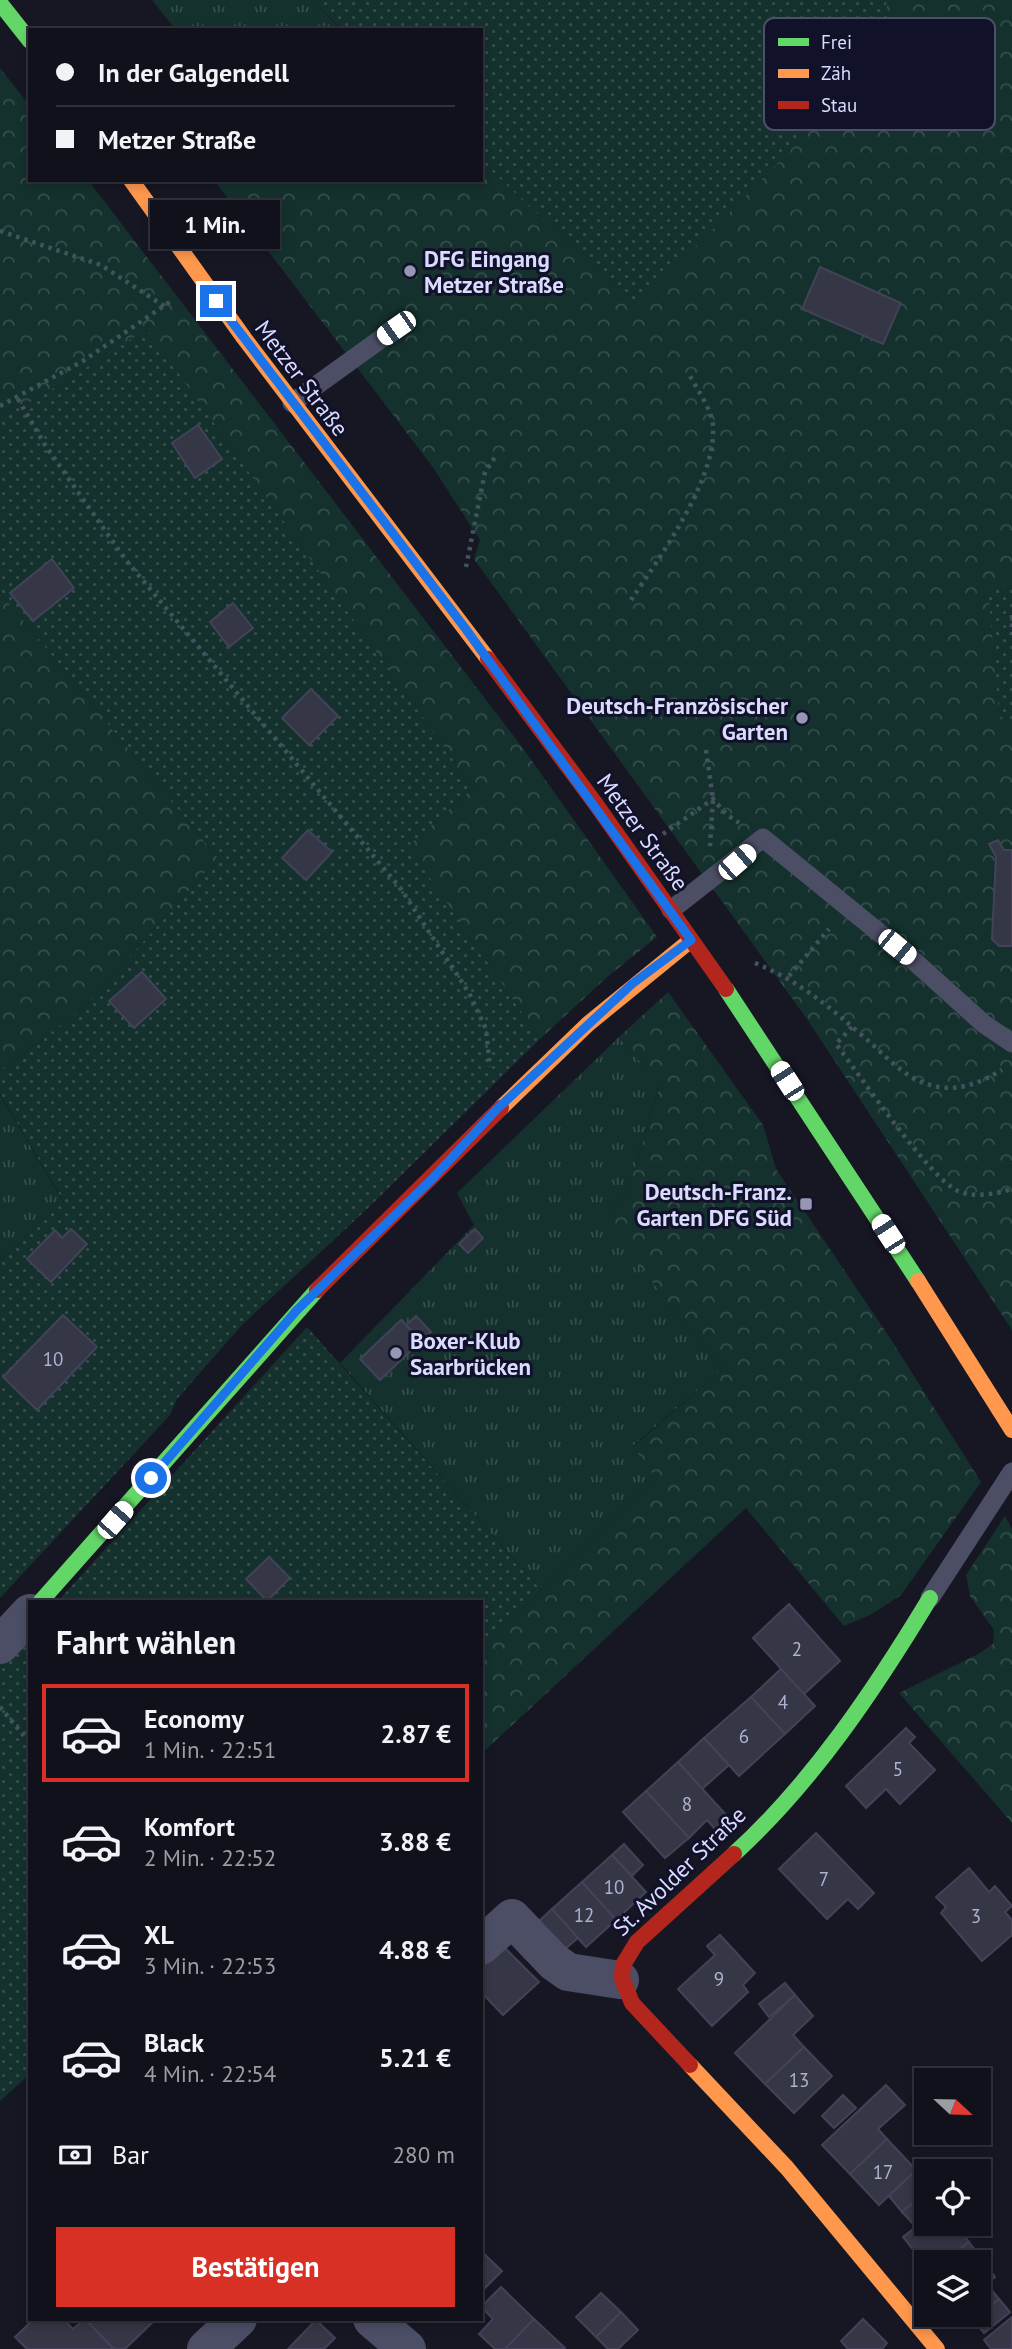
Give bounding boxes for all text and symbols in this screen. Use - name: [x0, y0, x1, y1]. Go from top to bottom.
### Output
- legend: [764, 18, 995, 130]
- text: Frei: [821, 30, 852, 54]
- text: In der Galgendell: [98, 56, 289, 89]
- text: Zäh: [821, 61, 851, 85]
- text: Stau: [821, 93, 857, 117]
- text: Metzer Straße: [98, 123, 256, 156]
- callout: 1 Min.: [151, 200, 281, 248]
- text: 1 Min.: [184, 210, 246, 239]
- place label: DFG Eingang Metzer Straße: [424, 244, 564, 299]
- marker: DFG Eingang Metzer Straße: [402, 263, 418, 279]
- route end: [200, 285, 232, 317]
- car: [373, 307, 420, 349]
- street label: Metzer Straße: [249, 314, 355, 442]
- place label: Deutsch-Französischer Garten: [566, 691, 789, 746]
- marker: Deutsch-Französischer Garten: [794, 710, 810, 726]
- street label: Metzer Straße: [591, 768, 695, 896]
- car: [715, 840, 760, 884]
- car: [875, 926, 920, 968]
- car: [767, 1058, 808, 1104]
- place label: Deutsch-Franz. Garten DFG Süd: [637, 1177, 792, 1232]
- marker: Deutsch-Franz. Garten DFG Süd: [798, 1196, 814, 1212]
- car: [868, 1211, 909, 1257]
- place label: Boxer-Klub Saarbrücken: [410, 1326, 531, 1381]
- marker: Boxer-Klub Saarbrücken: [388, 1345, 404, 1361]
- house number: 10: [43, 1347, 63, 1371]
- route start: [135, 1462, 167, 1494]
- car: [94, 1497, 137, 1543]
- text: Fahrt wählen: [56, 1621, 236, 1663]
- house number: 2: [792, 1637, 802, 1661]
- house number: 4: [778, 1690, 788, 1714]
- icon: car: [60, 1702, 123, 1765]
- text: Economy: [144, 1702, 244, 1735]
- text: 2.87 €: [380, 1717, 451, 1750]
- house number: 6: [739, 1724, 749, 1748]
- text: 1 Min. · 22:51: [144, 1735, 276, 1764]
- house number: 5: [893, 1757, 903, 1781]
- house number: 8: [682, 1792, 692, 1816]
- street label: St. Avolder Straße: [606, 1800, 752, 1942]
- icon: car: [60, 1810, 123, 1873]
- text: Komfort: [144, 1810, 235, 1843]
- text: 3.88 €: [379, 1825, 451, 1858]
- text: 2 Min. · 22:52: [144, 1843, 276, 1872]
- house number: 7: [819, 1867, 829, 1891]
- house number: 10: [604, 1875, 624, 1899]
- house number: 12: [574, 1903, 594, 1927]
- house number: 3: [971, 1904, 981, 1928]
- icon: car: [60, 1918, 123, 1981]
- text: XL: [144, 1918, 174, 1951]
- text: 4.88 €: [379, 1933, 451, 1966]
- text: 3 Min. · 22:53: [144, 1951, 276, 1980]
- house number: 9: [714, 1967, 724, 1991]
- icon: car: [60, 2026, 123, 2089]
- text: Black: [144, 2026, 204, 2059]
- text: 5.21 €: [379, 2041, 451, 2074]
- text: 4 Min. · 22:54: [144, 2059, 276, 2088]
- house number: 13: [789, 2068, 809, 2092]
- north arrow: [914, 2068, 990, 2146]
- map controls: [914, 2068, 991, 2327]
- icon: cash: [56, 2136, 94, 2174]
- text: Bar: [112, 2138, 149, 2171]
- text: 280 m: [393, 2140, 455, 2169]
- button: locate: [914, 2159, 991, 2236]
- house number: 17: [873, 2160, 893, 2184]
- button: Bestätigen: [56, 2227, 455, 2307]
- button: layers: [914, 2250, 991, 2327]

